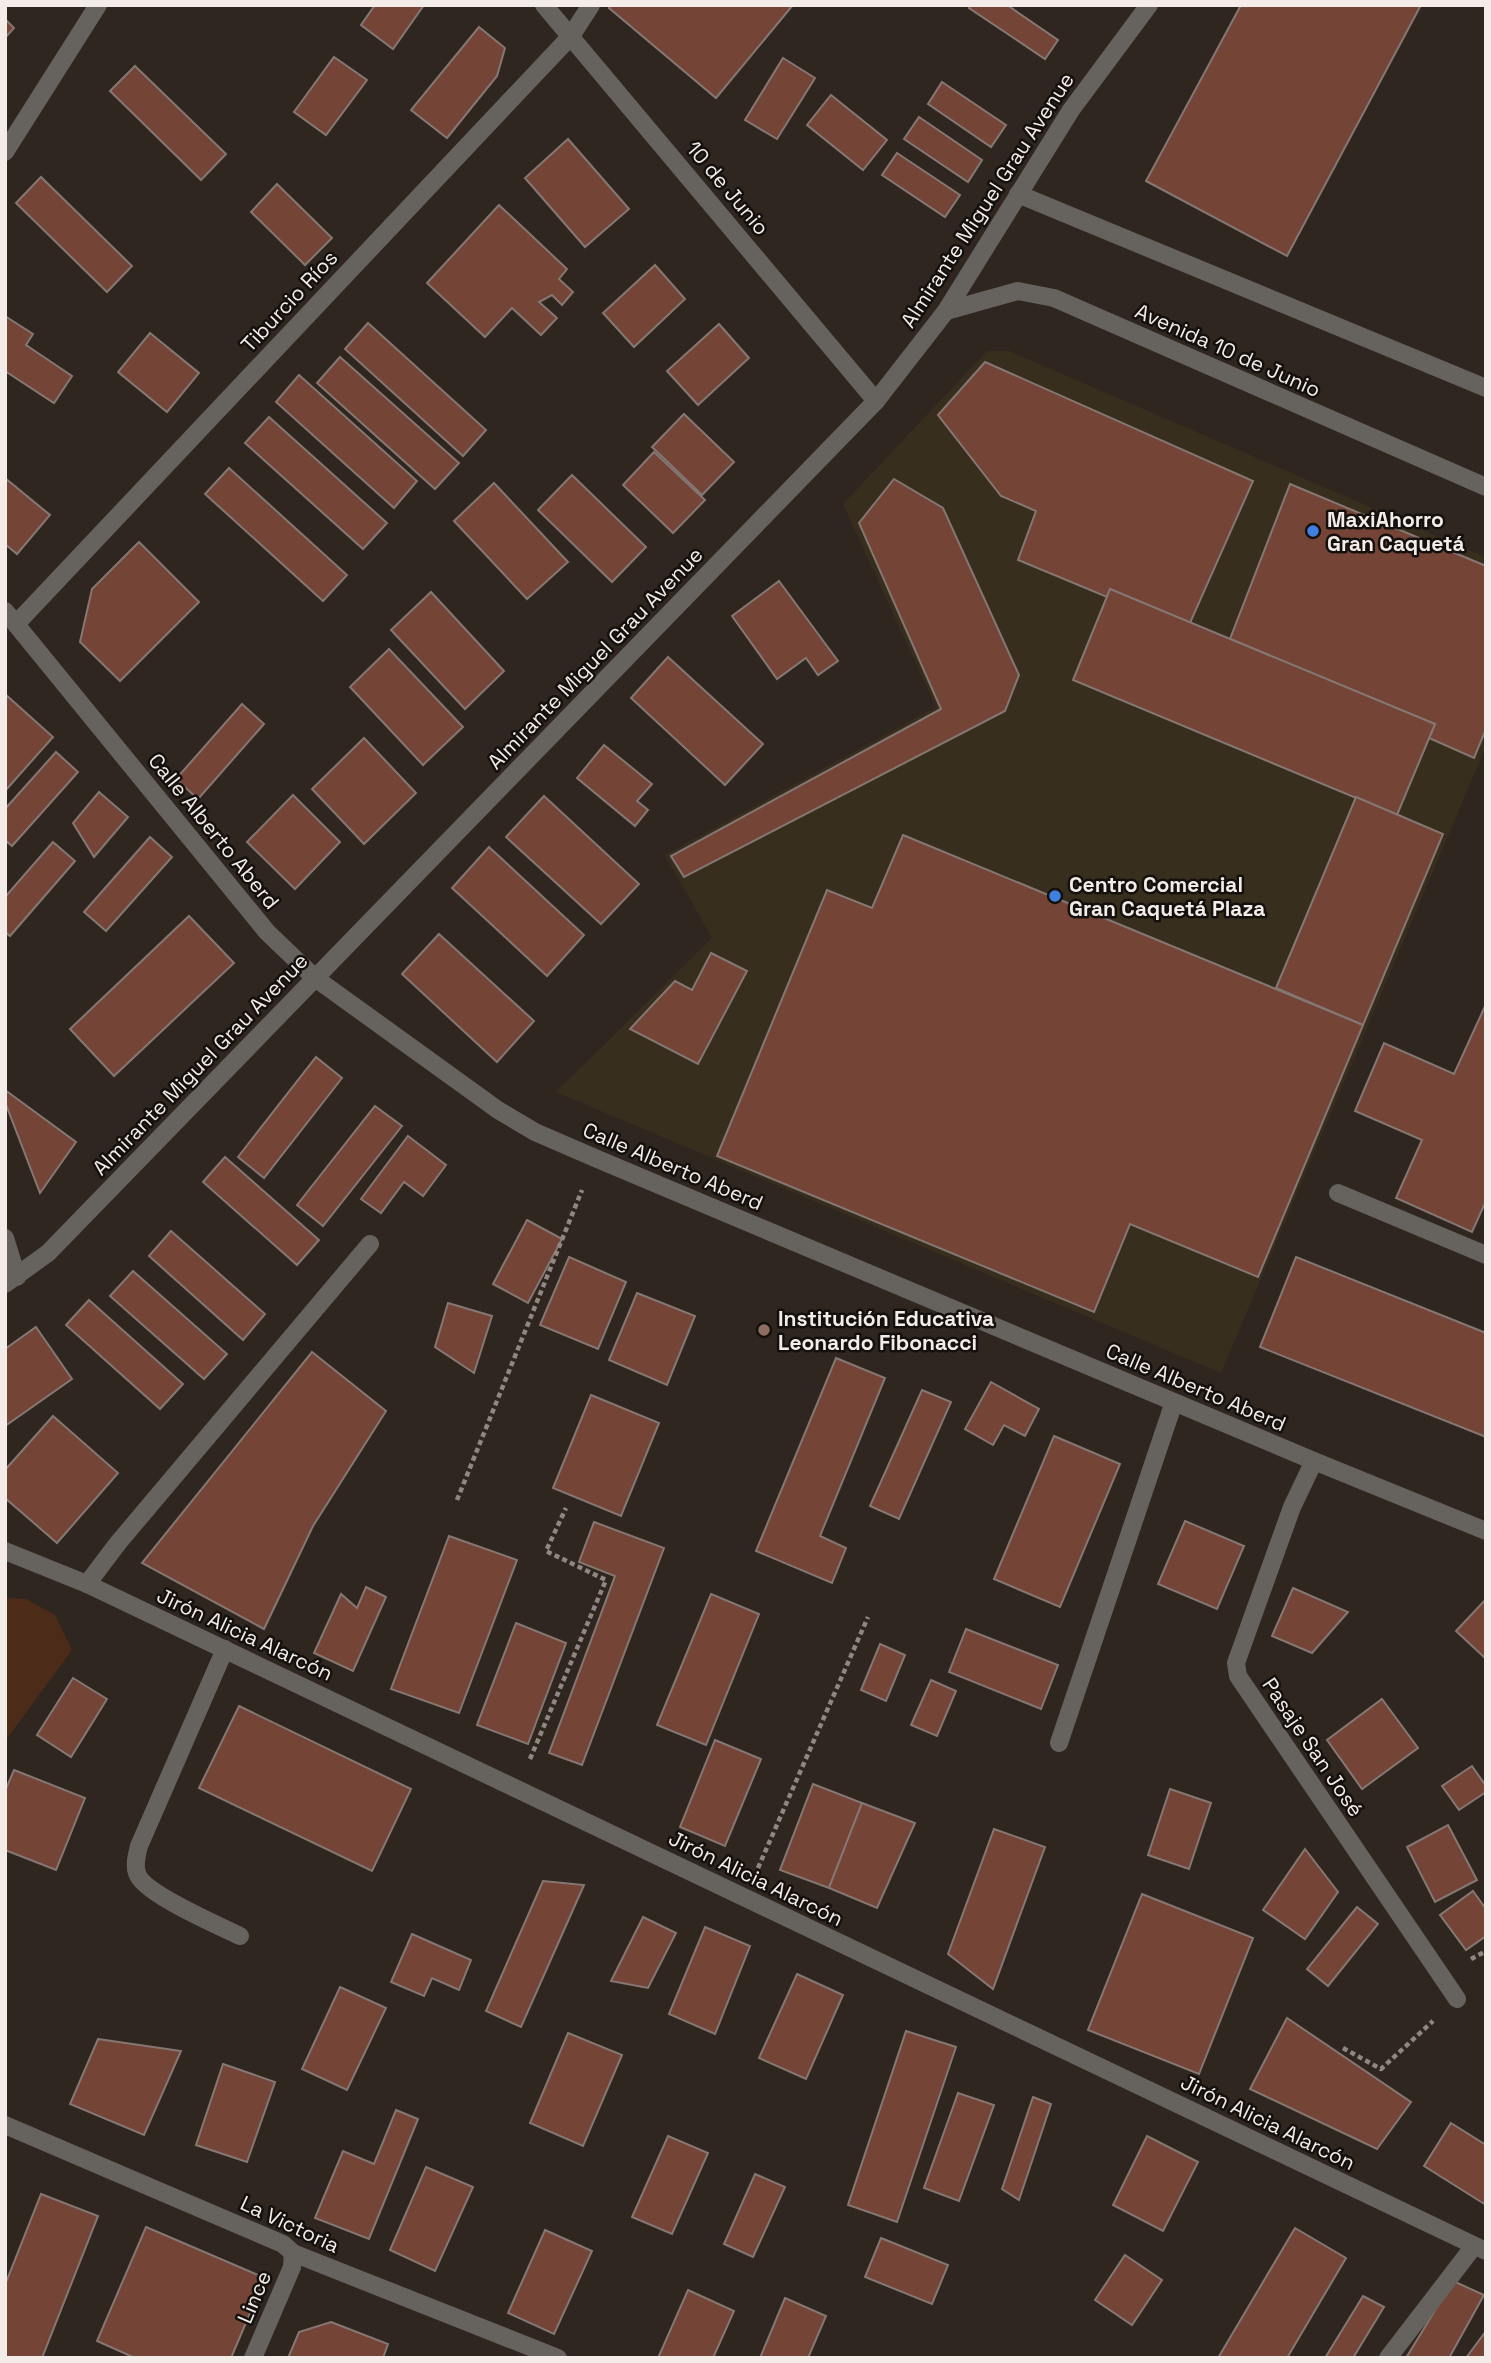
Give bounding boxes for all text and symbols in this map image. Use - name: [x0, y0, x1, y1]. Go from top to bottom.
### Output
- street label: Almirante Miguel Grau Avenue: [894, 67, 1080, 333]
- street label: 10 de Junio: [681, 135, 775, 241]
- street label: Tiburcio Ríos: [235, 244, 343, 358]
- street label: Avenida 10 de Junio: [1131, 297, 1325, 403]
- place label: MaxiAhorro Gran Caquetá: [1327, 506, 1465, 557]
- marker: MaxiAhorro Gran Caquetá: [1305, 523, 1321, 539]
- street label: Almirante Miguel Grau Avenue: [481, 541, 709, 775]
- street label: Calle Alberto Aberd: [143, 747, 285, 915]
- place label: Centro Comercial Gran Caquetá Plaza: [1069, 871, 1265, 922]
- marker: Centro Comercial Gran Caquetá Plaza: [1047, 888, 1063, 904]
- street label: Almirante Miguel Grau Avenue: [86, 947, 314, 1181]
- street label: Calle Alberto Aberd: [579, 1116, 767, 1216]
- place label: Institución Educativa Leonardo Fibonacci: [778, 1305, 994, 1356]
- marker: Institución Educativa Leonardo Fibonacci: [756, 1322, 772, 1338]
- street label: Calle Alberto Aberd: [1102, 1337, 1290, 1437]
- street label: Jirón Alicia Alarcón: [153, 1581, 337, 1687]
- street label: Pasaje San José: [1257, 1672, 1369, 1822]
- street label: Jirón Alicia Alarcón: [664, 1824, 848, 1932]
- street label: Jirón Alicia Alarcón: [1176, 2068, 1360, 2176]
- street label: La Victoria: [236, 2189, 344, 2259]
- street label: Lince: [231, 2267, 277, 2327]

